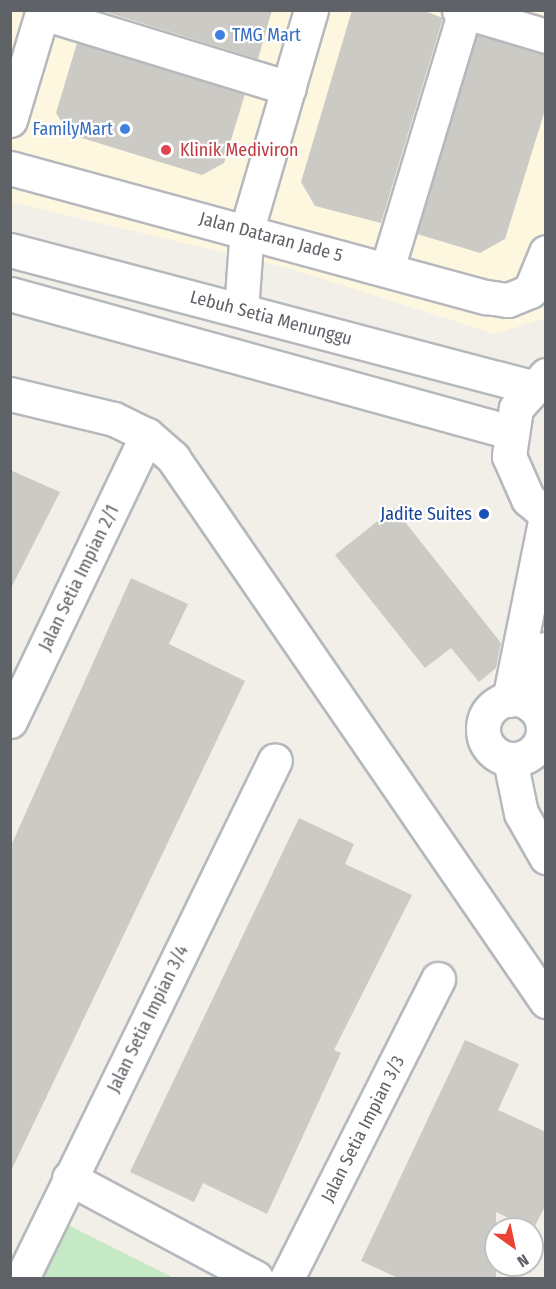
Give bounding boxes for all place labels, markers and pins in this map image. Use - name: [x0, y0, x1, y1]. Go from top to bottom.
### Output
- place label: TMG Mart: [232, 24, 301, 46]
- marker: TMG Mart: [213, 28, 227, 42]
- place label: FamilyMart: [33, 118, 113, 140]
- marker: FamilyMart: [118, 122, 132, 136]
- place label: Klinik Mediviron: [180, 139, 299, 161]
- marker: Klinik Mediviron: [157, 141, 175, 159]
- place label: Jadite Suites: [380, 503, 472, 525]
- marker: Jadite Suites: [477, 507, 491, 521]

